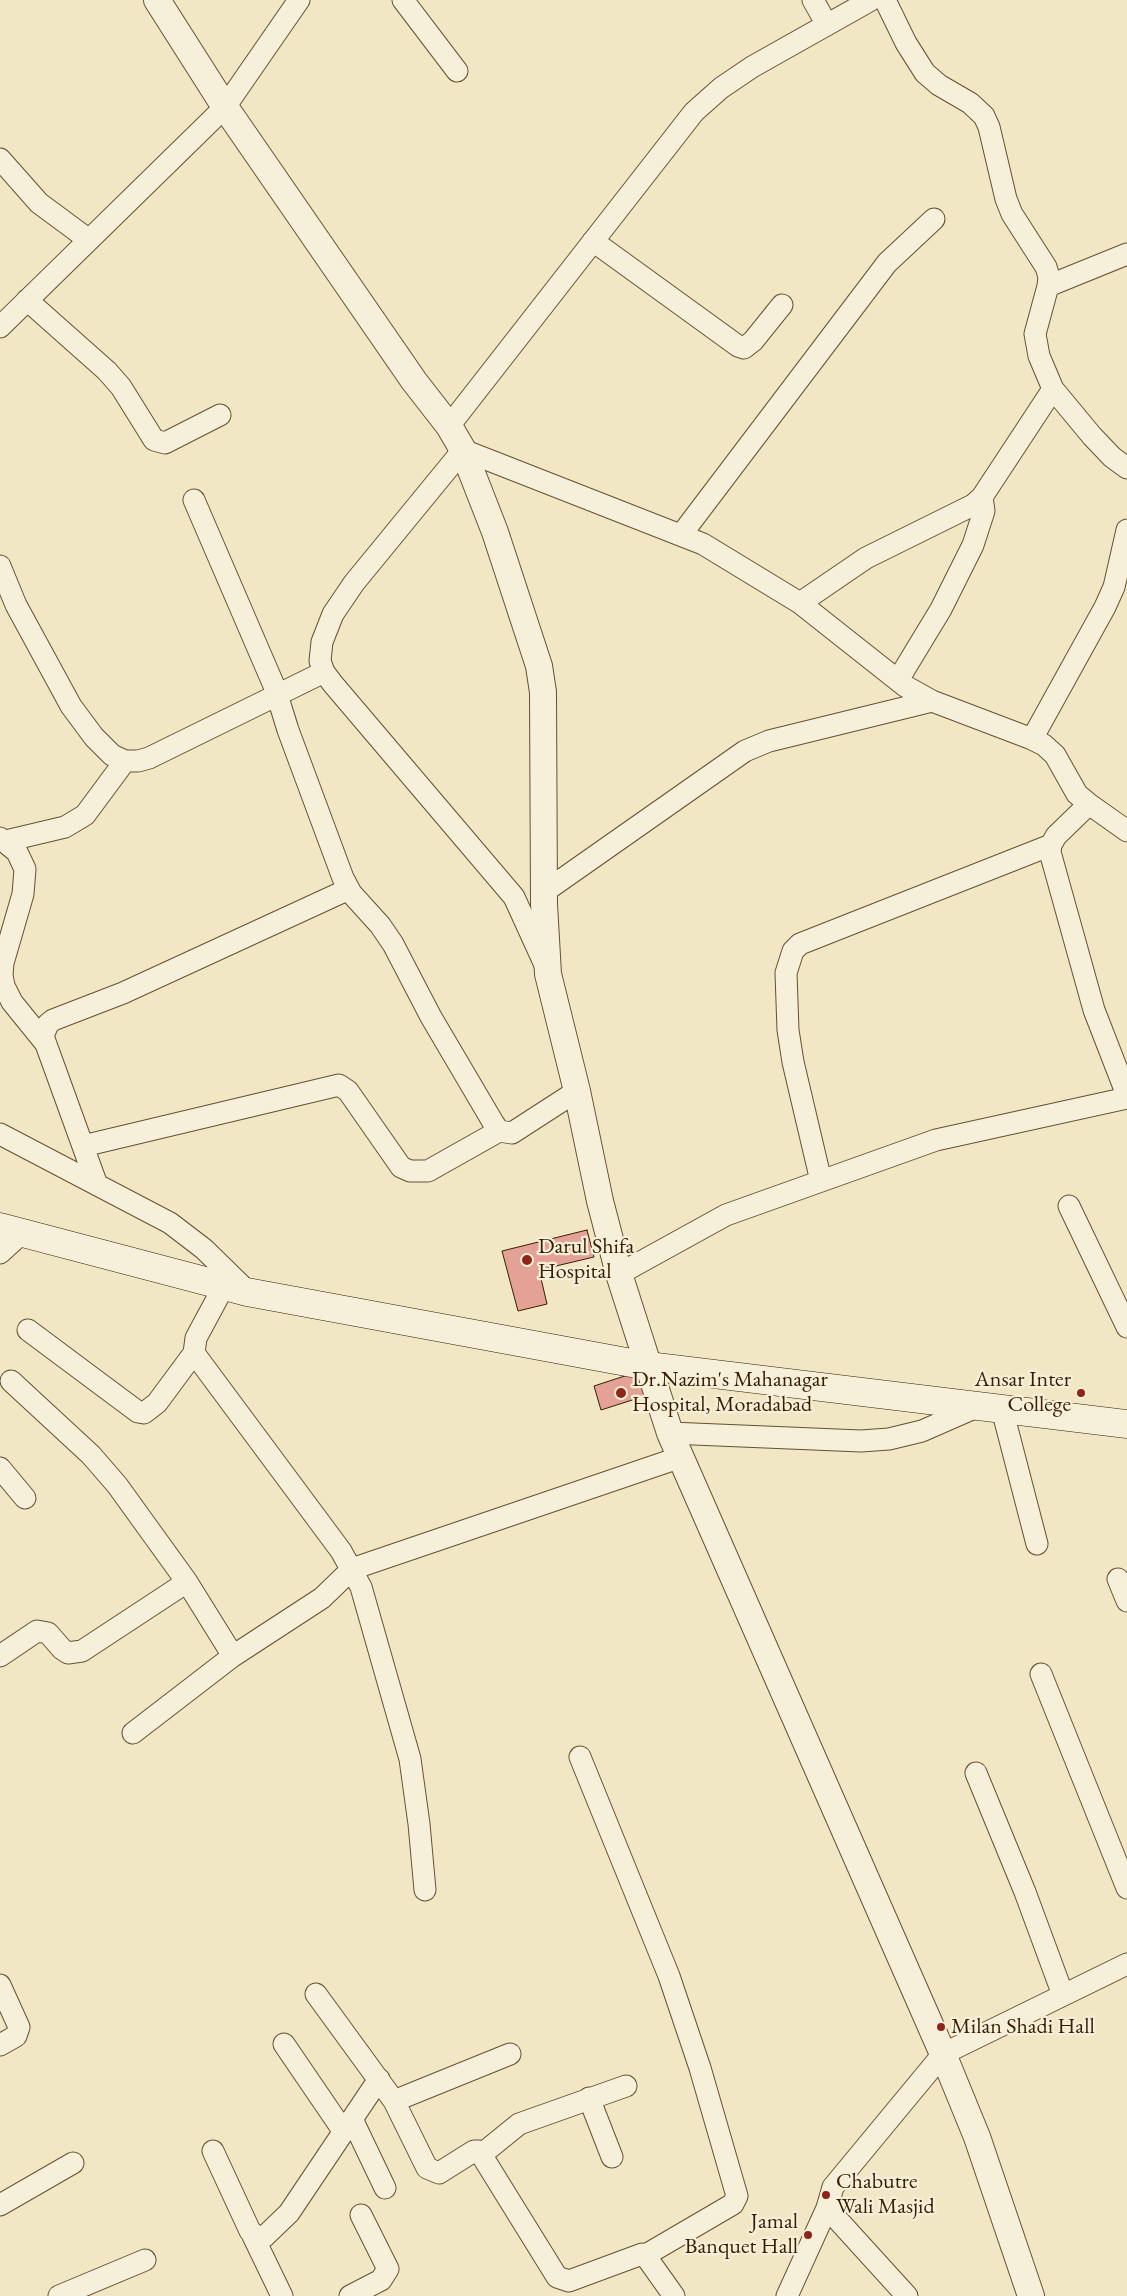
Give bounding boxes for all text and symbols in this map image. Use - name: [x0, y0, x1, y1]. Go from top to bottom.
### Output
- place label: Darul Shifa Hospital: [538, 1234, 634, 1286]
- marker: Darul Shifa Hospital: [520, 1253, 534, 1267]
- place label: Dr.Nazim's Mahanagar Hospital, Moradabad: [632, 1367, 828, 1418]
- place label: Ansar Inter College: [975, 1367, 1071, 1418]
- marker: Dr.Nazim's Mahanagar Hospital, Moradabad: [614, 1386, 628, 1400]
- marker: Ansar Inter College: [1075, 1387, 1087, 1399]
- place label: Milan Shadi Hall: [951, 2014, 1095, 2040]
- marker: Milan Shadi Hall: [935, 2021, 947, 2033]
- place label: Chabutre Wali Masjid: [836, 2169, 935, 2220]
- marker: Chabutre Wali Masjid: [820, 2189, 832, 2201]
- place label: Jamal Banquet Hall: [685, 2209, 798, 2260]
- marker: Jamal Banquet Hall: [802, 2229, 814, 2241]

